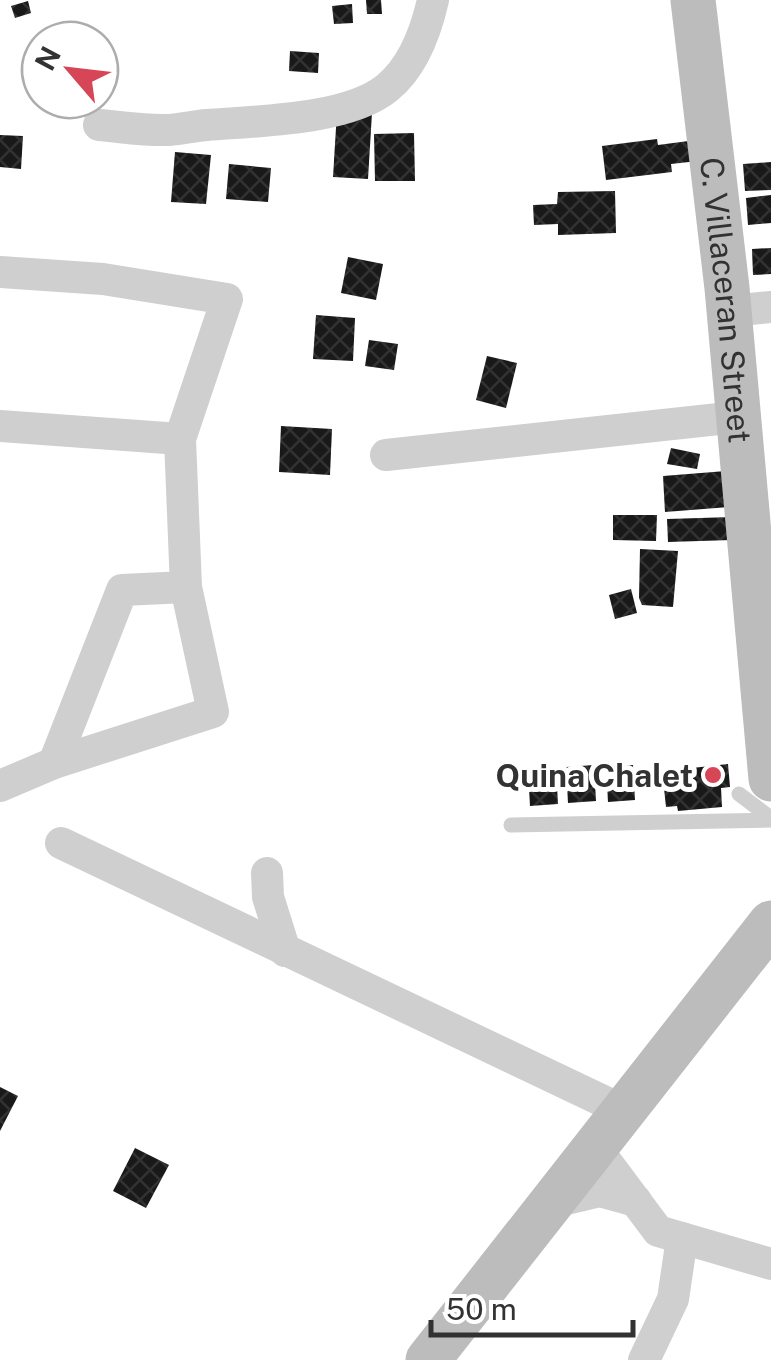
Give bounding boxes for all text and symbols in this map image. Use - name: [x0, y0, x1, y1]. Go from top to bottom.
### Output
- north arrow: [20, 20, 120, 120]
- text: N: [28, 41, 67, 75]
- street label: C. Villaceran Street: [693, 155, 759, 444]
- place label: Quina Chalet: [496, 757, 693, 794]
- marker: Quina Chalet: [702, 764, 724, 786]
- scale bar: [431, 1275, 634, 1337]
- text: 50 m: [446, 1291, 517, 1327]

